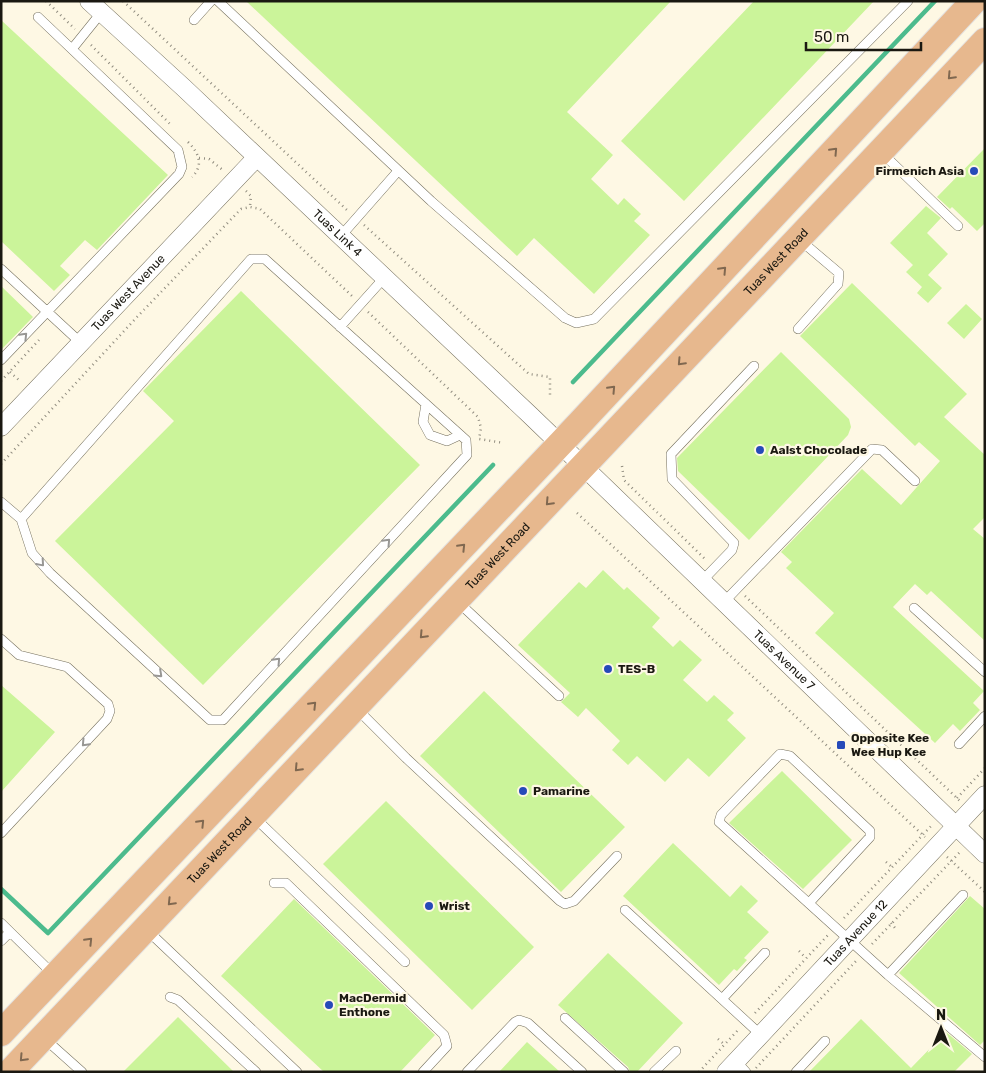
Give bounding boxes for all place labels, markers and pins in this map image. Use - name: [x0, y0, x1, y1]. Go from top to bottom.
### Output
- place label: Firmenich Asia: [876, 164, 964, 178]
- marker: Firmenich Asia: [968, 165, 980, 177]
- place label: Aalst Chocolade: [770, 443, 867, 457]
- marker: Aalst Chocolade: [754, 444, 766, 456]
- place label: TES-B: [618, 662, 655, 676]
- marker: TES-B: [602, 663, 614, 675]
- place label: Opposite Kee Wee Hup Kee: [851, 731, 929, 759]
- marker: Opposite Kee Wee Hup Kee: [835, 739, 847, 751]
- place label: Pamarine: [533, 784, 590, 798]
- marker: Pamarine: [517, 785, 529, 797]
- place label: Wrist: [439, 899, 470, 913]
- marker: Wrist: [423, 900, 435, 912]
- place label: MacDermid Enthone: [339, 991, 406, 1019]
- marker: MacDermid Enthone: [323, 999, 335, 1011]

